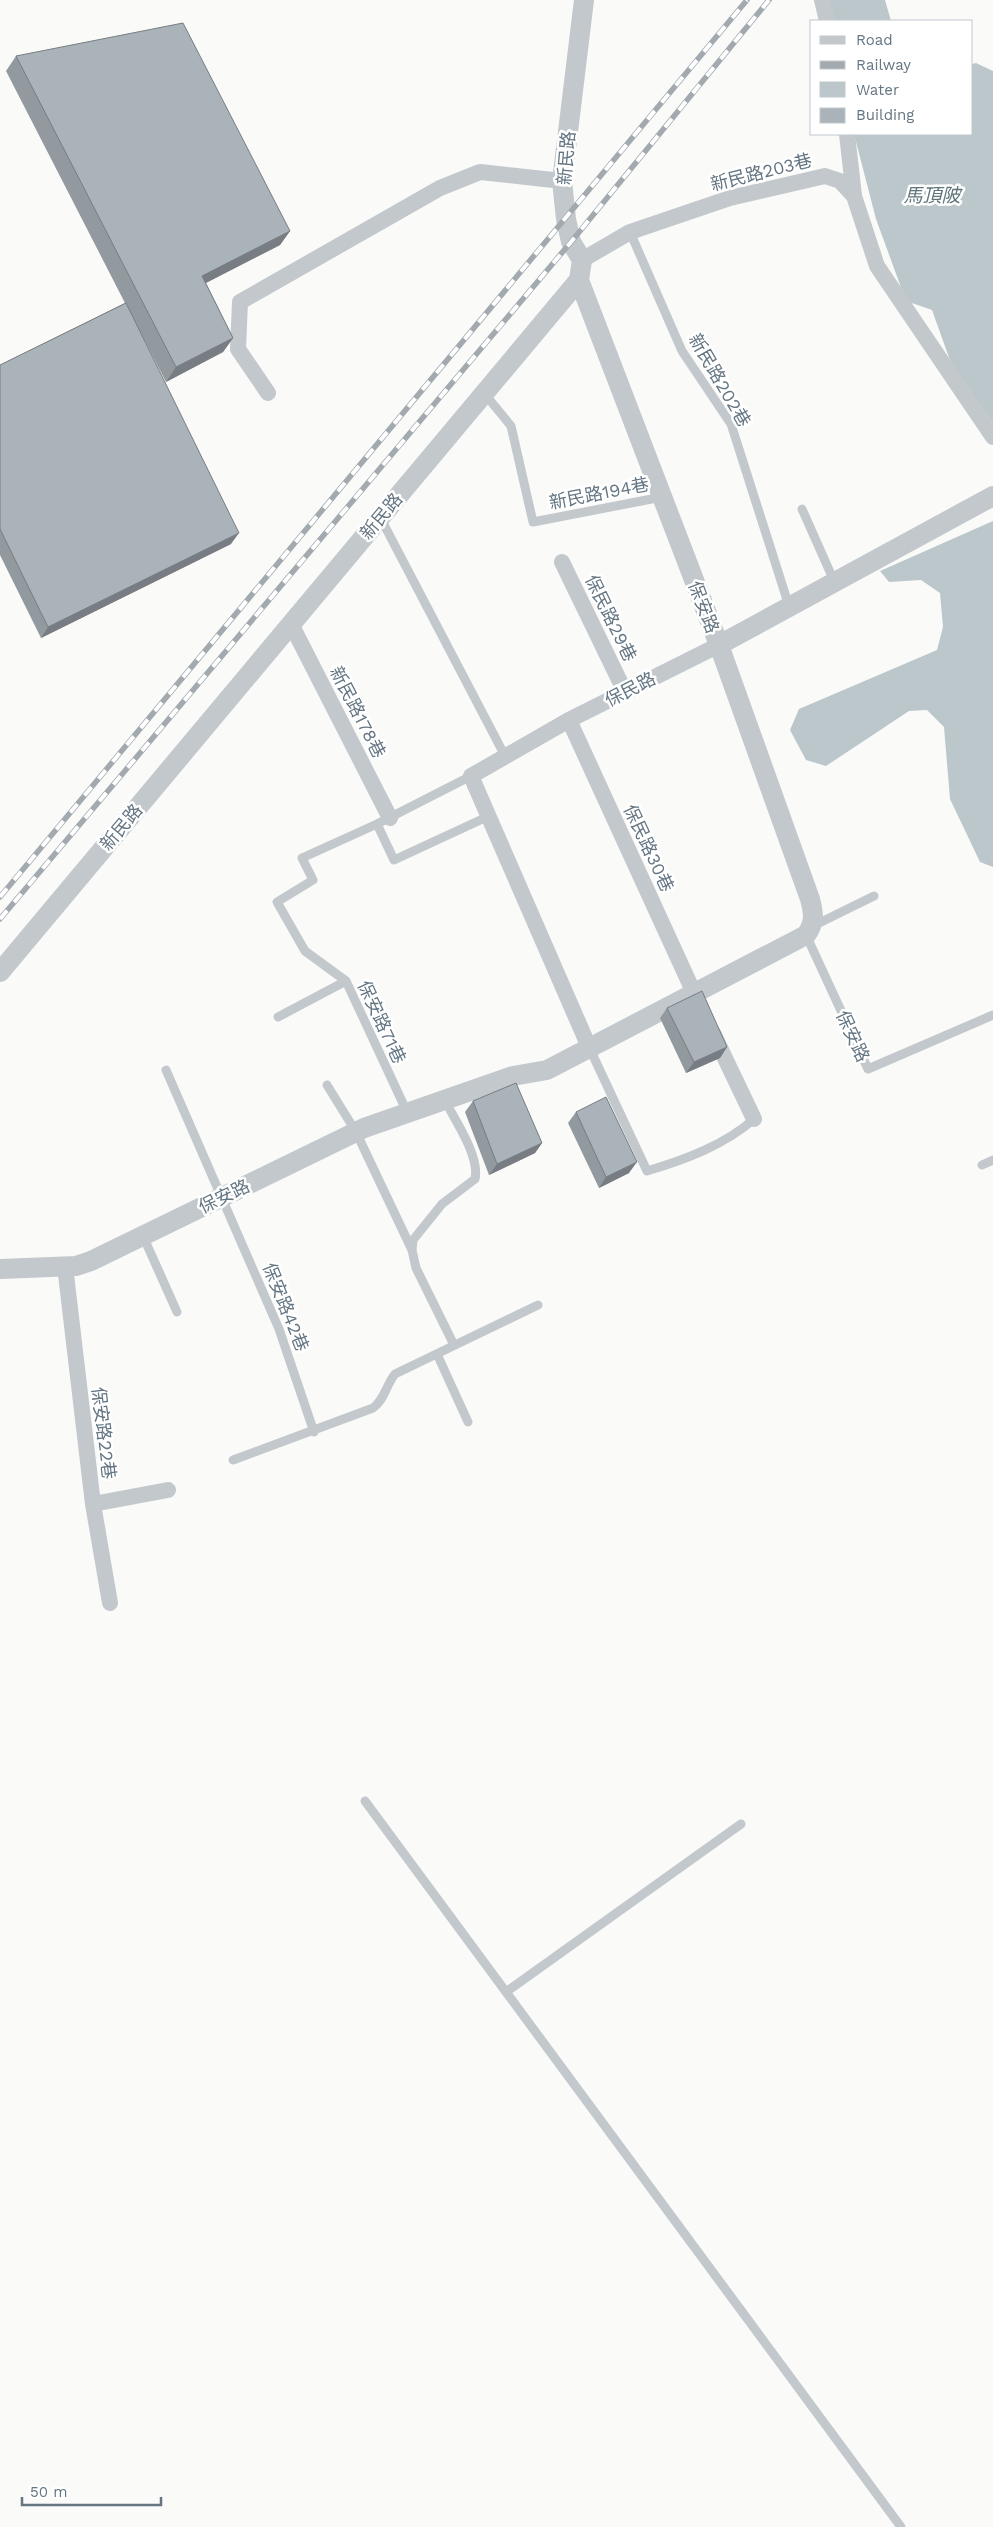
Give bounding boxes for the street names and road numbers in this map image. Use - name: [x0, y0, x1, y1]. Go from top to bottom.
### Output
- street label: 新民路: [553, 130, 579, 186]
- street label: 新民路203巷: [708, 149, 814, 195]
- street label: 新民路202巷: [685, 330, 755, 430]
- street label: 新民路194巷: [547, 473, 651, 513]
- street label: 新民路: [356, 489, 406, 543]
- street label: 保民路29巷: [581, 571, 641, 665]
- street label: 保安路: [685, 578, 723, 636]
- street label: 新民路178巷: [326, 663, 390, 761]
- street label: 保民路: [601, 667, 659, 711]
- street label: 新民路: [96, 800, 146, 854]
- street label: 保民路30巷: [620, 801, 678, 895]
- street label: 保安路71巷: [354, 977, 410, 1067]
- street label: 保安路: [832, 1007, 874, 1065]
- street label: 保安路: [195, 1175, 253, 1217]
- street label: 保安路42巷: [259, 1260, 313, 1354]
- street label: 保安路22巷: [88, 1386, 120, 1480]

